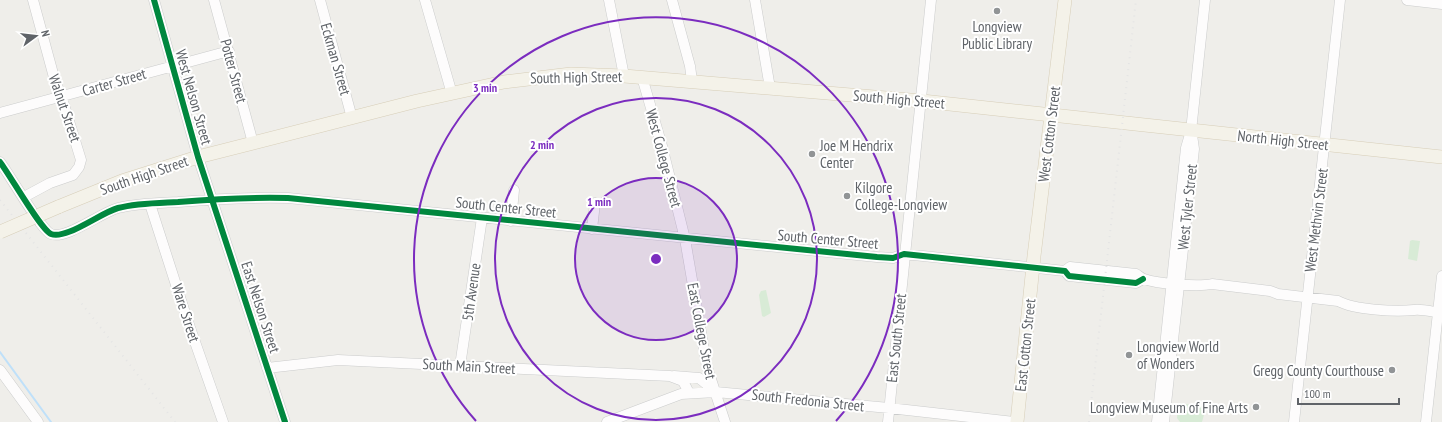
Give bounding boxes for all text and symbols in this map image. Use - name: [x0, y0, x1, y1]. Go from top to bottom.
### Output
- marker: Longview Public Library: [992, 6, 1002, 16]
- north arrow: [16, 16, 56, 56]
- place label: Longview Public Library: [962, 17, 1032, 53]
- street label: Eckman Street: [317, 21, 355, 97]
- text: N: [38, 29, 53, 38]
- street label: Potter Street: [216, 37, 252, 105]
- street label: West Nelson Street: [171, 47, 217, 147]
- street label: Carter Street: [80, 64, 148, 100]
- street label: South High Street: [530, 67, 622, 87]
- street label: Walnut Street: [45, 72, 85, 144]
- text: 3 min: [473, 80, 497, 95]
- street label: West Cotton Street: [1034, 85, 1064, 183]
- street label: South High Street: [852, 86, 946, 112]
- street label: West College Street: [642, 107, 686, 209]
- street label: North High Street: [1236, 126, 1330, 154]
- place label: Joe M Hendrix Center: [819, 136, 893, 172]
- text: 2 min: [530, 137, 554, 152]
- marker: Joe M Hendrix Center: [807, 149, 817, 159]
- street label: South High Street: [97, 151, 191, 199]
- street label: West Tyler Street: [1173, 163, 1201, 251]
- street label: West Methvin Street: [1300, 167, 1332, 273]
- place label: Kilgore College-Longview: [855, 178, 947, 214]
- marker: Kilgore College-Longview: [842, 191, 852, 201]
- street label: South Center Street: [455, 192, 557, 222]
- text: 1 min: [587, 194, 611, 209]
- street label: South Center Street: [777, 225, 879, 253]
- centre of rings: [649, 252, 663, 266]
- street label: East Nelson Street: [237, 259, 285, 355]
- street label: 5th Avenue: [458, 262, 484, 322]
- street label: Ware Street: [168, 281, 204, 345]
- street label: East College Street: [683, 281, 721, 381]
- street label: East South Street: [882, 293, 910, 383]
- street label: East Cotton Street: [1011, 298, 1039, 392]
- place label: Longview World of Wonders: [1137, 337, 1219, 373]
- marker: Longview World of Wonders: [1124, 350, 1134, 360]
- street label: South Main Street: [422, 354, 516, 378]
- place label: Gregg County Courthouse: [1253, 361, 1384, 380]
- marker: Gregg County Courthouse: [1387, 365, 1397, 375]
- scale bar: [1298, 380, 1399, 406]
- street label: South Fredonia Street: [751, 385, 865, 415]
- text: 100 m: [1304, 386, 1331, 401]
- place label: Longview Museum of Fine Arts: [1090, 398, 1248, 417]
- marker: Longview Museum of Fine Arts: [1251, 402, 1261, 412]

